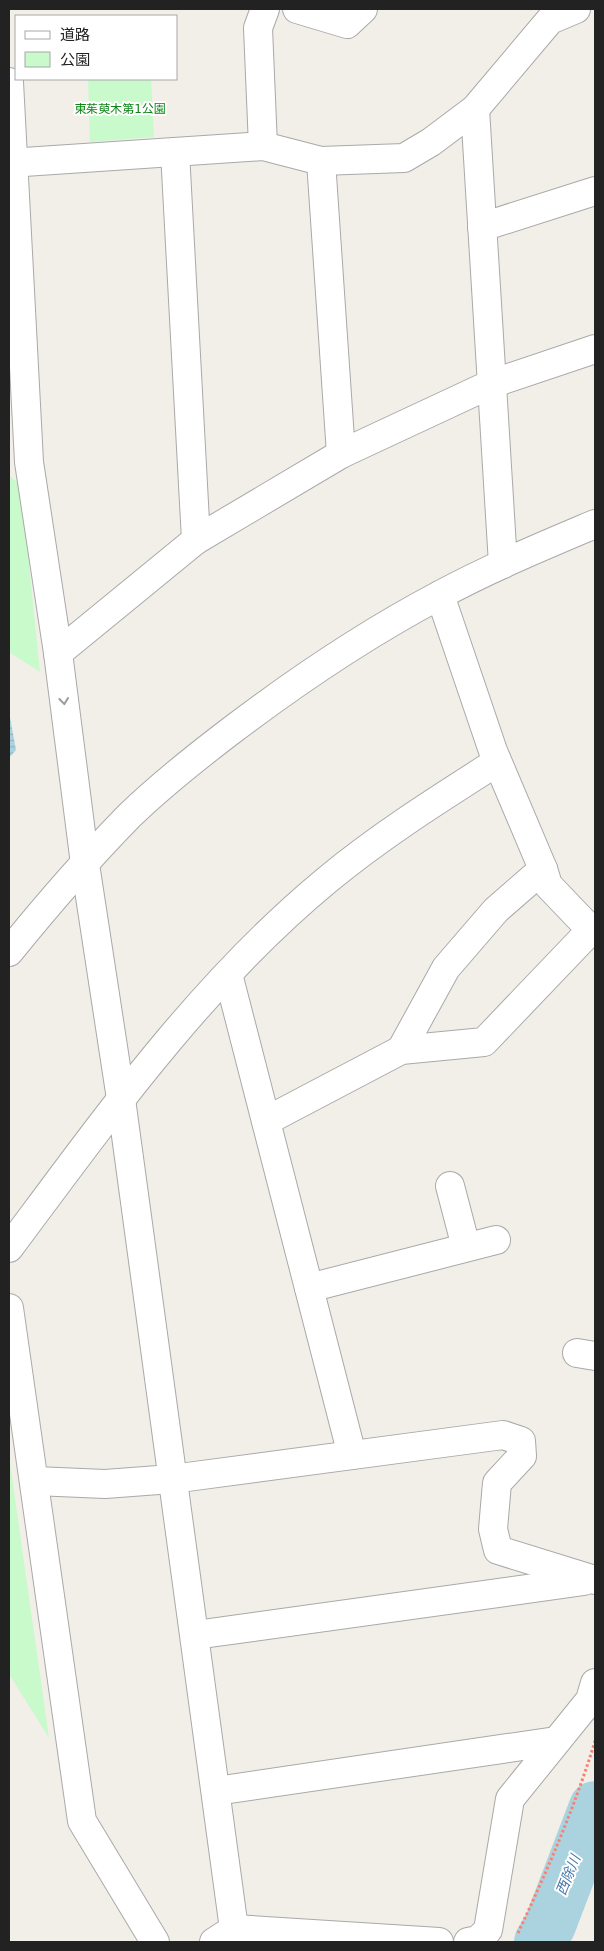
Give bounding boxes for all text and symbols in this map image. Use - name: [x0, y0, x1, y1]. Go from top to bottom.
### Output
- legend: [15, 15, 178, 80]
- text: 道路: [60, 26, 90, 44]
- text: 公園: [60, 51, 90, 69]
- park label: 東茱萸木第1公園: [74, 102, 166, 116]
- one-way arrow: [58, 697, 69, 705]
- water label: 西除川: [553, 1851, 584, 1897]

